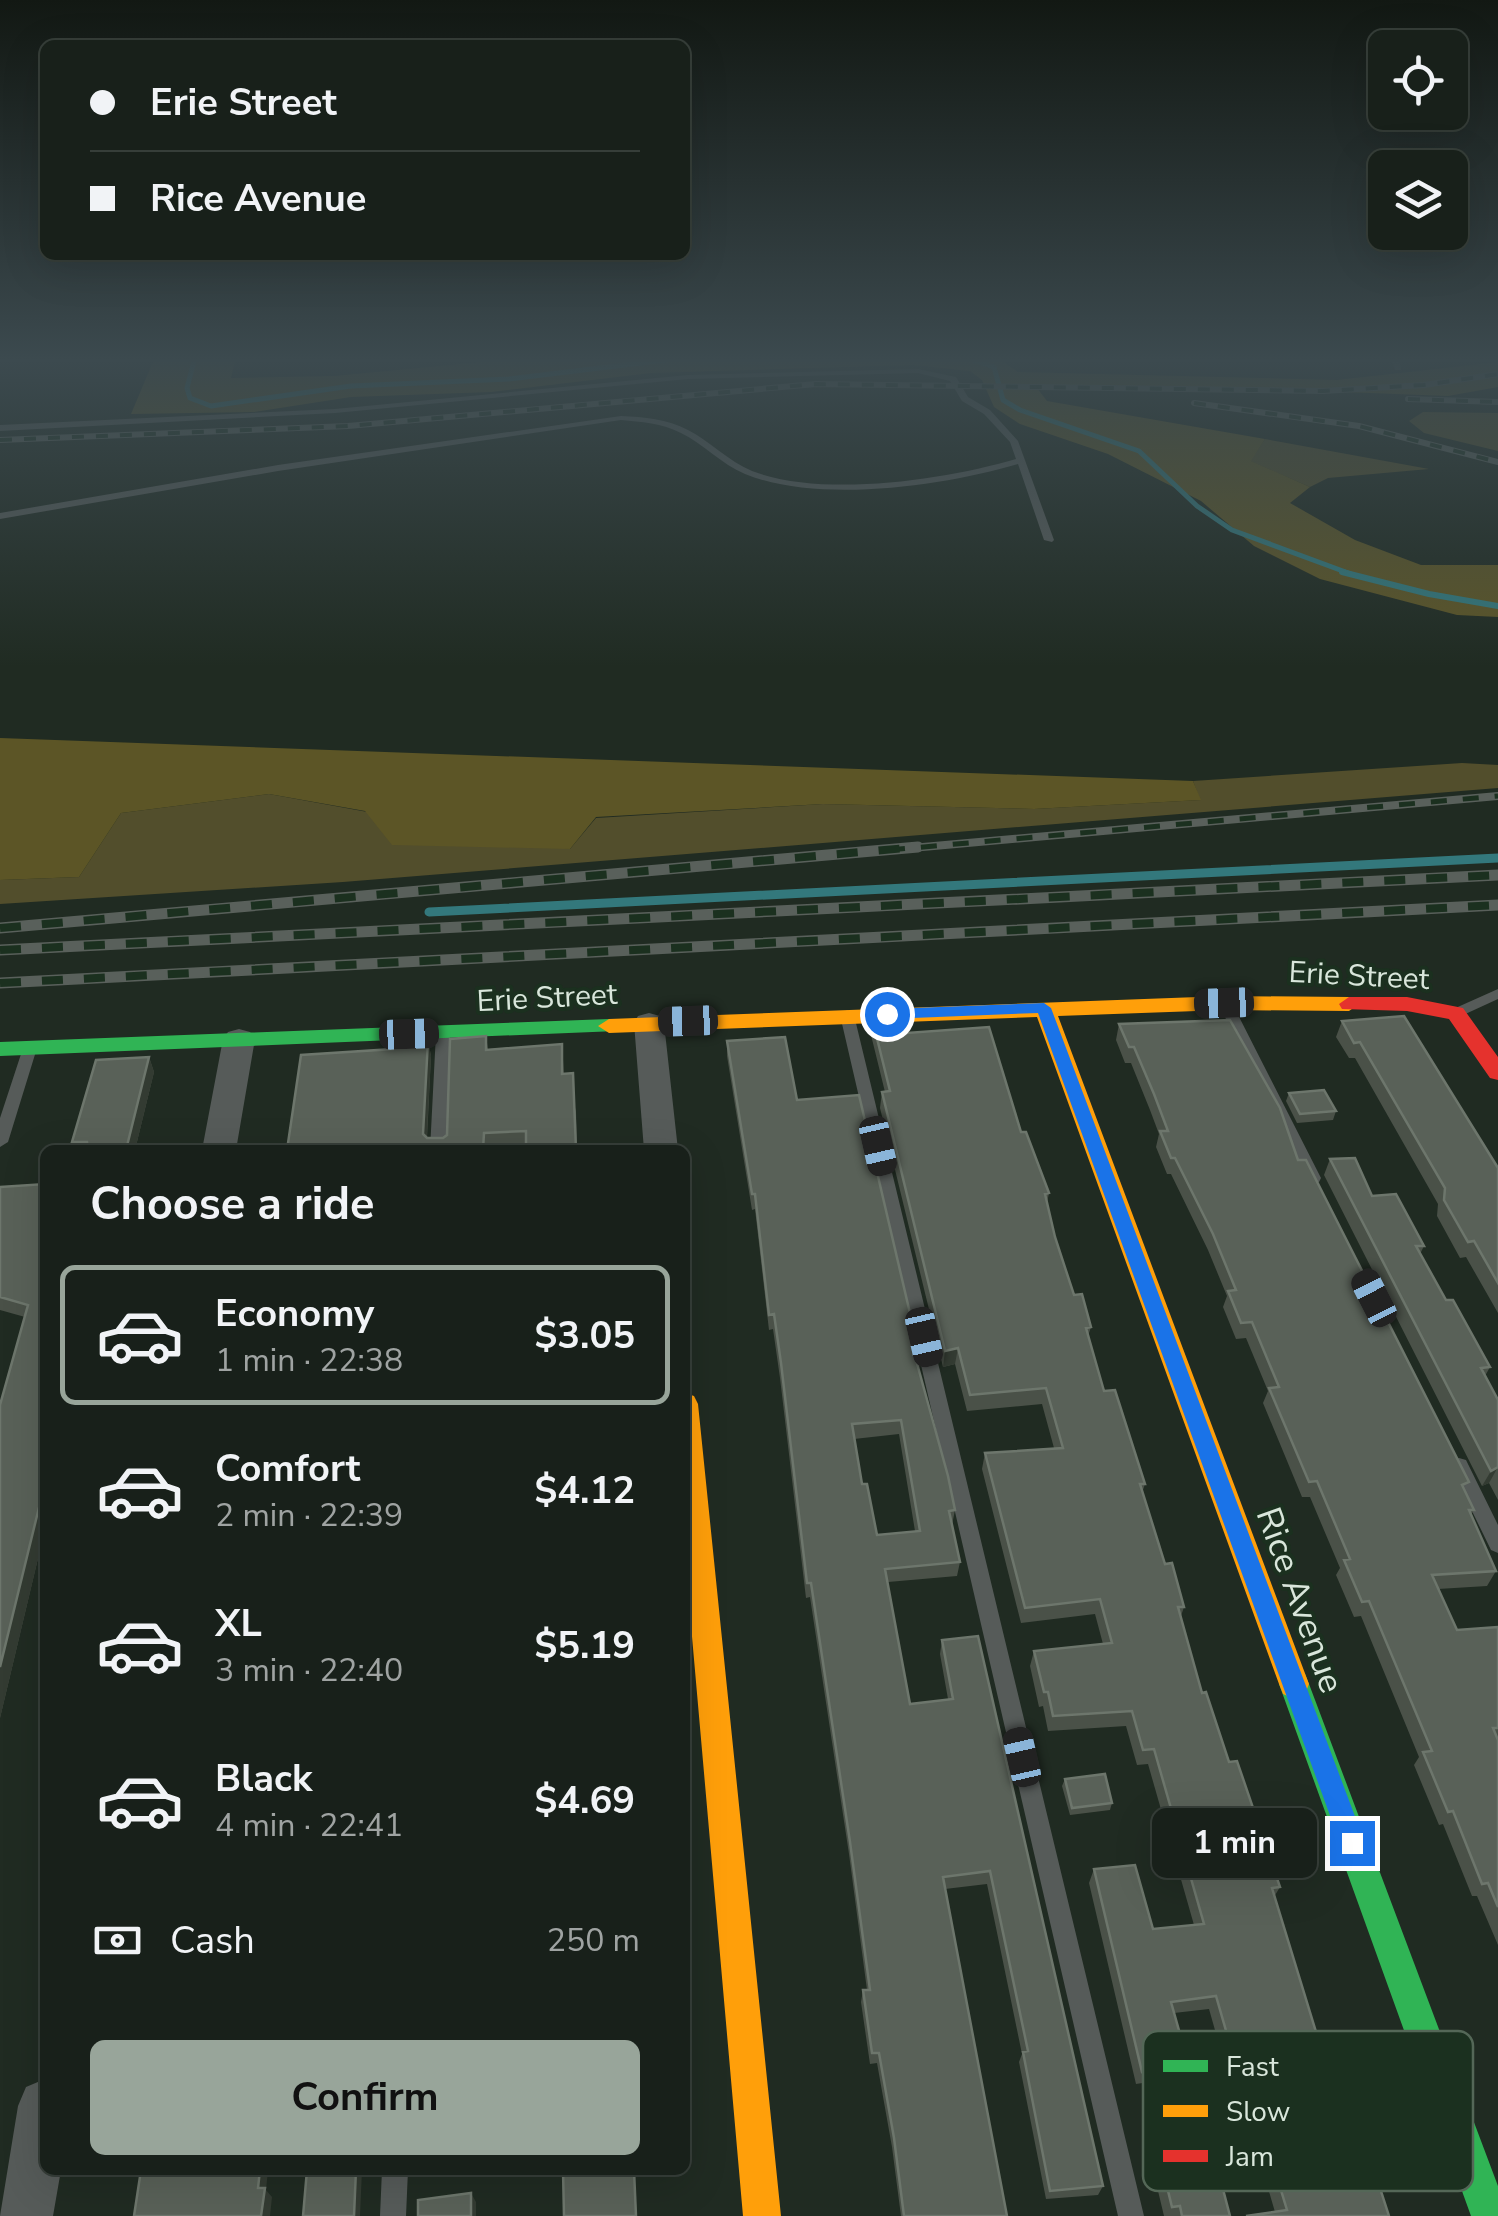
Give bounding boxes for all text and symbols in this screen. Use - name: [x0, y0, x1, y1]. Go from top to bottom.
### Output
- map controls: [1368, 30, 1468, 250]
- button: locate: [1368, 30, 1468, 130]
- text: Erie Street: [150, 77, 337, 128]
- button: layers: [1368, 150, 1468, 250]
- text: Rice Avenue: [150, 173, 366, 224]
- street label: Erie Street: [1288, 952, 1431, 1000]
- street label: Erie Street: [476, 974, 619, 1022]
- car: [1193, 987, 1255, 1019]
- route start: [865, 992, 910, 1037]
- car: [657, 1005, 719, 1037]
- car: [378, 1018, 440, 1050]
- car: [857, 1113, 899, 1179]
- text: Choose a ride: [90, 1174, 375, 1235]
- car: [1347, 1264, 1401, 1332]
- text: Economy: [215, 1288, 374, 1339]
- icon: car: [95, 1290, 185, 1380]
- car: [903, 1304, 945, 1370]
- text: $3.05: [534, 1310, 635, 1361]
- text: 1 min · 22:38: [215, 1339, 403, 1382]
- text: Comfort: [215, 1443, 360, 1494]
- icon: car: [95, 1445, 185, 1535]
- text: $4.12: [534, 1465, 635, 1516]
- text: 2 min · 22:39: [215, 1494, 403, 1537]
- street label: Rice Avenue: [1245, 1501, 1355, 1699]
- text: XL: [215, 1598, 262, 1649]
- icon: car: [95, 1600, 185, 1690]
- text: $5.19: [534, 1620, 635, 1671]
- text: 3 min · 22:40: [215, 1649, 403, 1692]
- car: [1001, 1724, 1043, 1790]
- text: Black: [215, 1753, 312, 1804]
- icon: car: [95, 1755, 185, 1845]
- text: $4.69: [534, 1775, 635, 1826]
- text: 4 min · 22:41: [215, 1804, 403, 1847]
- callout: 1 min: [1152, 1808, 1317, 1878]
- text: 1 min: [1193, 1821, 1276, 1864]
- route end: [1330, 1821, 1375, 1866]
- icon: cash: [90, 1913, 145, 1968]
- text: Cash: [170, 1915, 255, 1966]
- text: 250 m: [547, 1919, 640, 1962]
- legend: [1143, 2031, 1473, 2191]
- button: Confirm: [90, 2040, 640, 2155]
- text: Fast: [1226, 2048, 1279, 2086]
- text: Slow: [1226, 2093, 1290, 2131]
- text: Jam: [1225, 2138, 1274, 2176]

